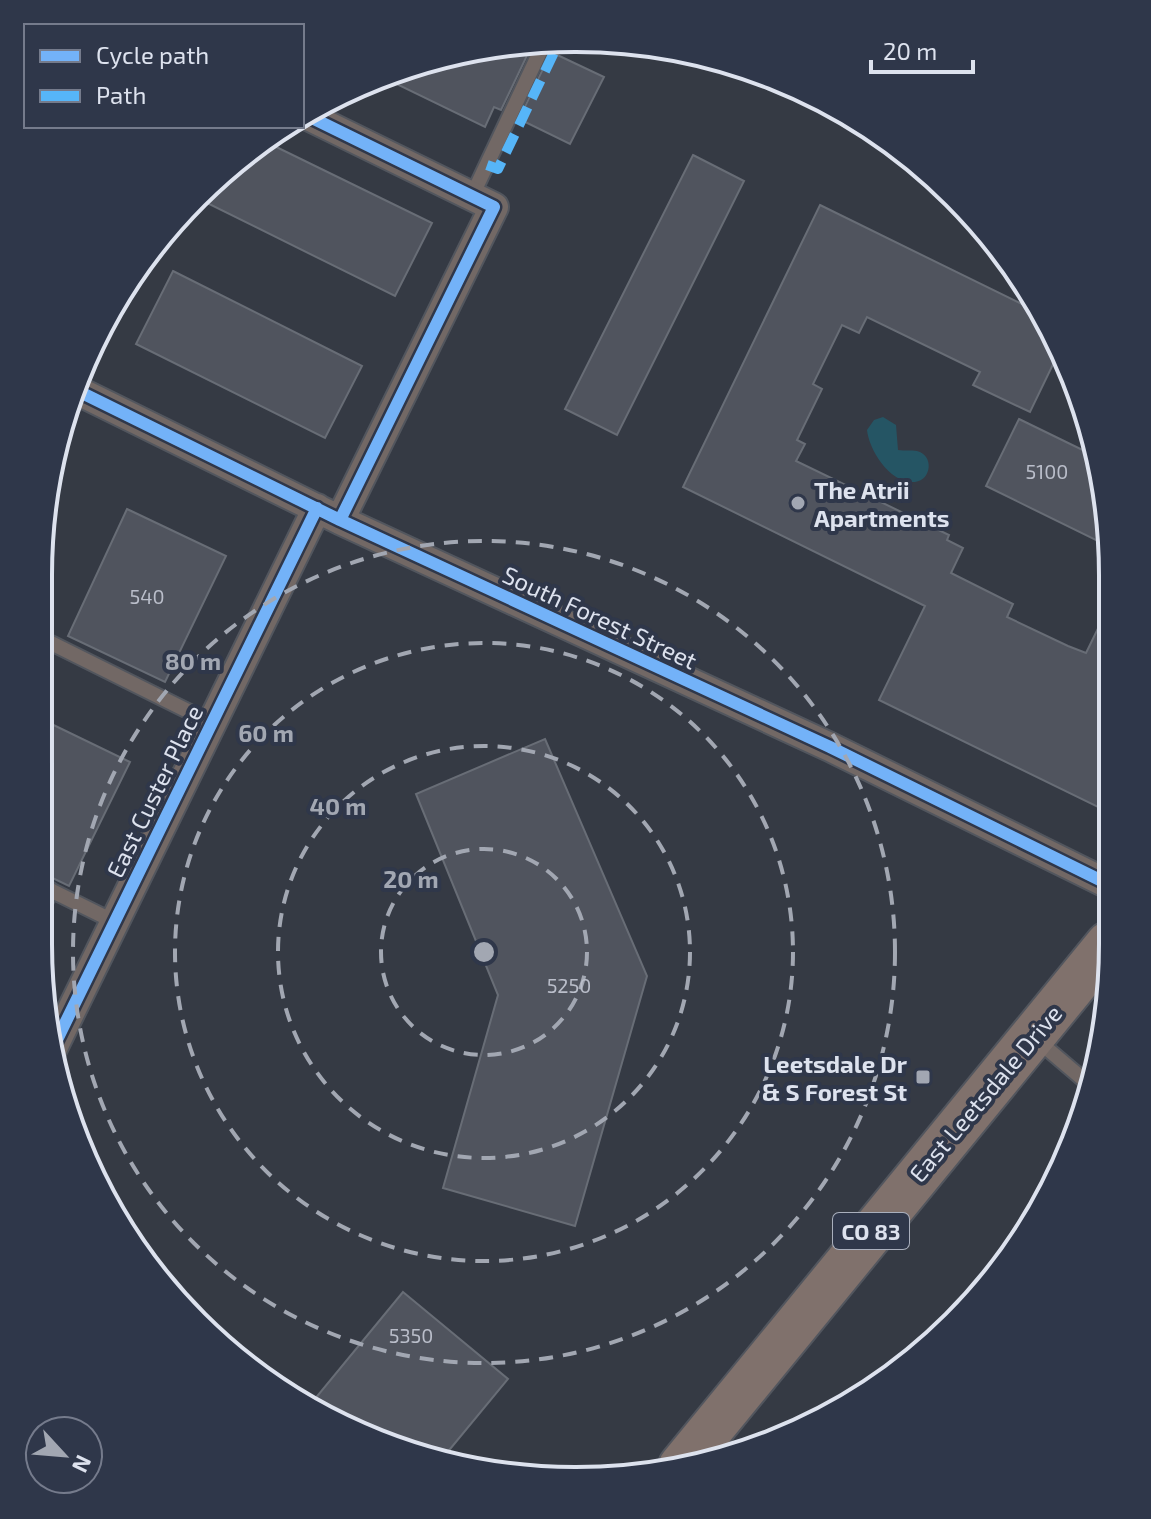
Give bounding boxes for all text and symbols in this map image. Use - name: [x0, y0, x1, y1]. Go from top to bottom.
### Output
- legend: [24, 24, 304, 128]
- scale bar: [871, 24, 973, 74]
- text: 20 m: [883, 36, 937, 65]
- text: Cycle path: [96, 40, 209, 69]
- text: Path: [96, 80, 146, 109]
- house number: 5100: [1026, 459, 1068, 483]
- place label: The Atrii Apartments: [814, 475, 950, 532]
- marker: The Atrii Apartments: [789, 494, 807, 512]
- street label: South Forest Street: [498, 559, 702, 675]
- house number: 540: [129, 584, 165, 608]
- text: 80 m: [165, 646, 221, 675]
- street label: East Custer Place: [100, 700, 208, 882]
- text: 60 m: [238, 718, 294, 747]
- text: 40 m: [310, 791, 366, 820]
- text: 20 m: [383, 864, 439, 893]
- centre of rings: [470, 938, 498, 966]
- house number: 5250: [547, 973, 591, 997]
- street label: East Leetsdale Drive: [903, 999, 1067, 1187]
- place label: Leetsdale Dr & S Forest St: [762, 1049, 908, 1106]
- marker: Leetsdale Dr & S Forest St: [914, 1068, 932, 1086]
- road number: CO 83: [833, 1213, 909, 1249]
- house number: 5350: [389, 1323, 433, 1347]
- north arrow: [24, 1415, 104, 1495]
- text: N: [68, 1451, 98, 1477]

